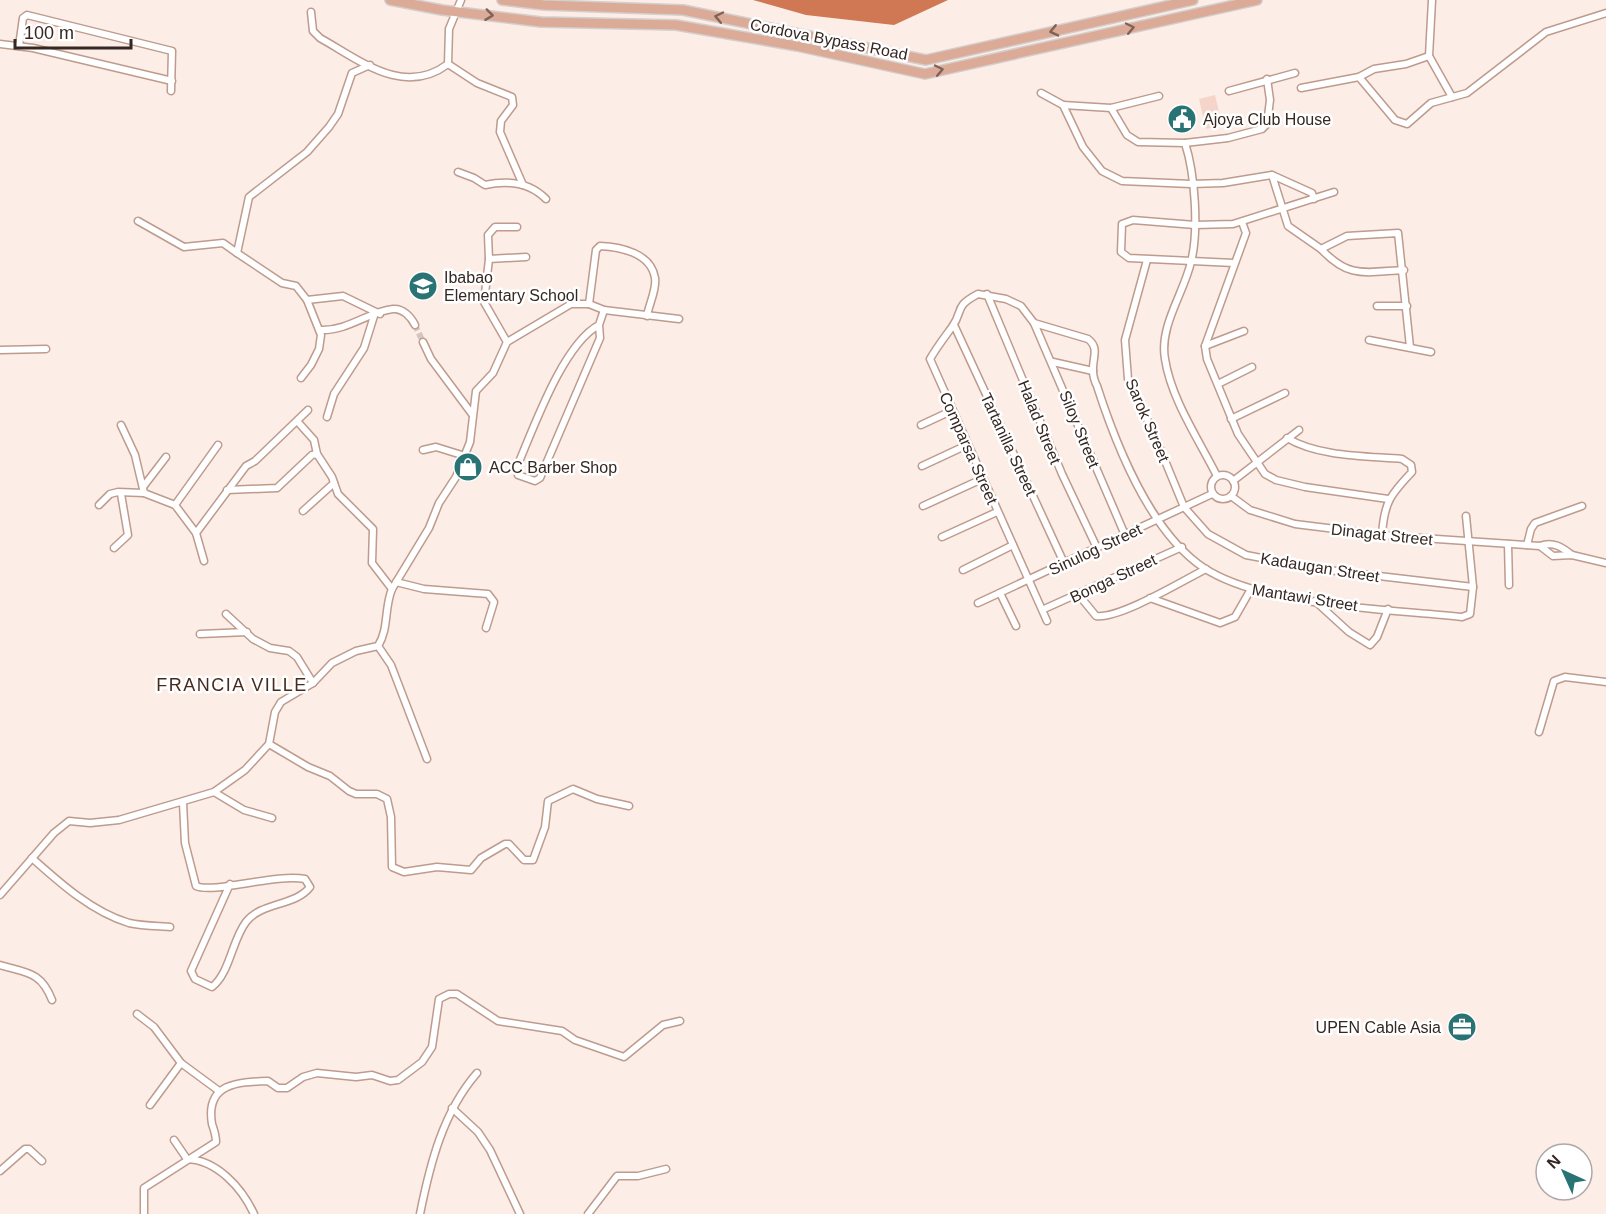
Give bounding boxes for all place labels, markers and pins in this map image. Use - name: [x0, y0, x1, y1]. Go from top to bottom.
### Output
- public building icon: Ajoya Club House: [1166, 103, 1198, 135]
- place label: Ajoya Club House: [1203, 111, 1331, 128]
- place label: Ibabao Elementary School: [444, 269, 578, 304]
- school or university icon: Ibabao Elementary School: [407, 270, 439, 302]
- shop icon: ACC Barber Shop: [452, 451, 484, 483]
- place label: ACC Barber Shop: [489, 459, 617, 476]
- office icon: UPEN Cable Asia: [1446, 1011, 1478, 1043]
- place label: UPEN Cable Asia: [1316, 1019, 1441, 1036]

